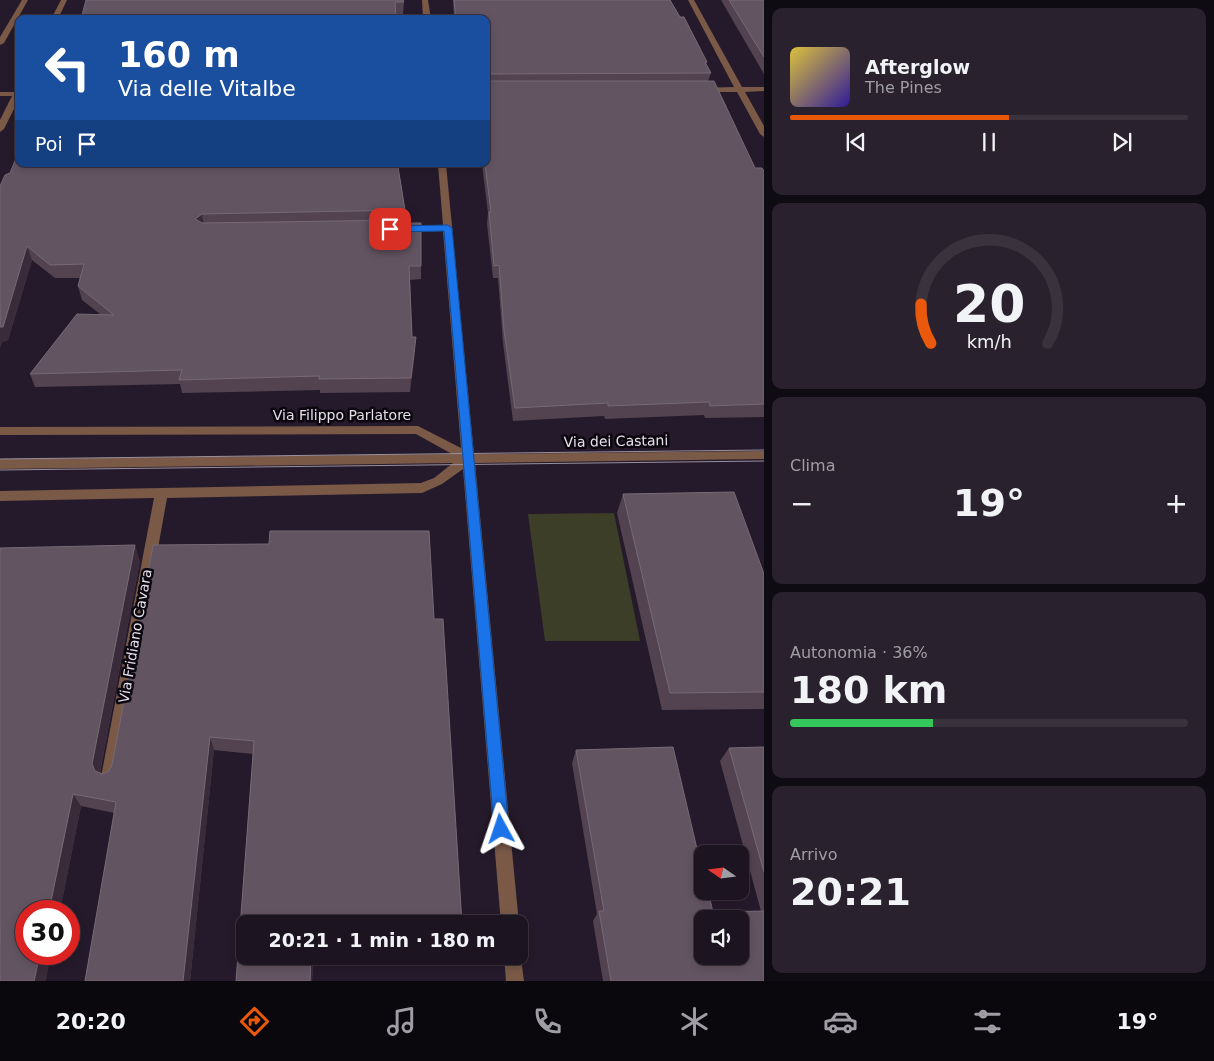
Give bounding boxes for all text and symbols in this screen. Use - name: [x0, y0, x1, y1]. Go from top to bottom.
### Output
- icon: left: [35, 35, 100, 100]
- text: 160 m: [118, 35, 240, 75]
- text: Afterglow: [865, 56, 970, 78]
- text: Via delle Vitalbe: [118, 76, 296, 101]
- text: The Pines: [865, 78, 942, 97]
- icon: previous: [842, 128, 870, 156]
- icon: pause: [975, 128, 1003, 156]
- icon: next: [1108, 128, 1136, 156]
- icon: arrive: [73, 130, 101, 158]
- text: Poi: [35, 133, 63, 155]
- pin: [369, 208, 411, 250]
- icon: arrive: [376, 215, 404, 243]
- text: 20: [953, 274, 1025, 334]
- text: km/h: [966, 331, 1012, 352]
- street label: Via Filippo Parlatore: [273, 407, 411, 423]
- street label: Via dei Castani: [564, 432, 668, 450]
- text: Clima: [790, 456, 835, 475]
- text: 19°: [953, 481, 1025, 525]
- text: −: [790, 487, 813, 520]
- text: +: [1165, 487, 1188, 520]
- street label: Via Fridiano Cavara: [115, 568, 155, 704]
- text: Autonomia · 36%: [790, 643, 928, 662]
- text: 180 km: [790, 668, 947, 712]
- position arrow: [474, 802, 526, 854]
- north arrow: [694, 845, 749, 900]
- map controls: [694, 845, 749, 965]
- text: Arrivo: [790, 845, 838, 864]
- text: 20:21: [790, 870, 911, 914]
- speed limit sign: 30: [15, 900, 80, 965]
- button: sound: [694, 910, 749, 965]
- text: 20:21 · 1 min · 180 m: [268, 929, 496, 951]
- icon: directions: [237, 1004, 272, 1039]
- icon: music: [384, 1004, 419, 1039]
- icon: phone: [530, 1004, 565, 1039]
- icon: climate: [677, 1004, 712, 1039]
- icon: car: [823, 1004, 858, 1039]
- icon: filters: [970, 1004, 1005, 1039]
- text: 20:20: [56, 1009, 126, 1034]
- text: 19°: [1117, 1009, 1158, 1034]

